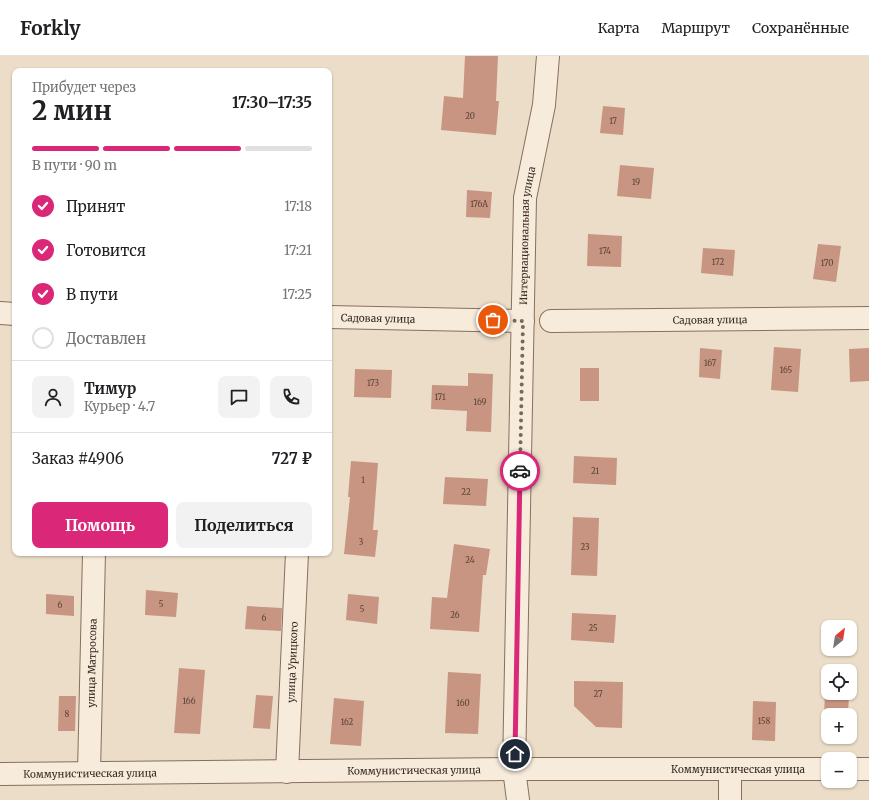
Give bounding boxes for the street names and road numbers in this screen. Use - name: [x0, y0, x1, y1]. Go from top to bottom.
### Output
- street label: Интернациональная улица: [517, 165, 538, 305]
- street label: Садовая улица: [341, 311, 416, 326]
- street label: Садовая улица: [673, 313, 748, 327]
- street label: улица Матросова: [84, 618, 100, 708]
- street label: улица Урицкого: [284, 621, 301, 703]
- street label: Коммунистическая улица: [347, 763, 482, 778]
- street label: Коммунистическая улица: [671, 763, 805, 776]
- street label: Коммунистическая улица: [23, 766, 158, 781]

